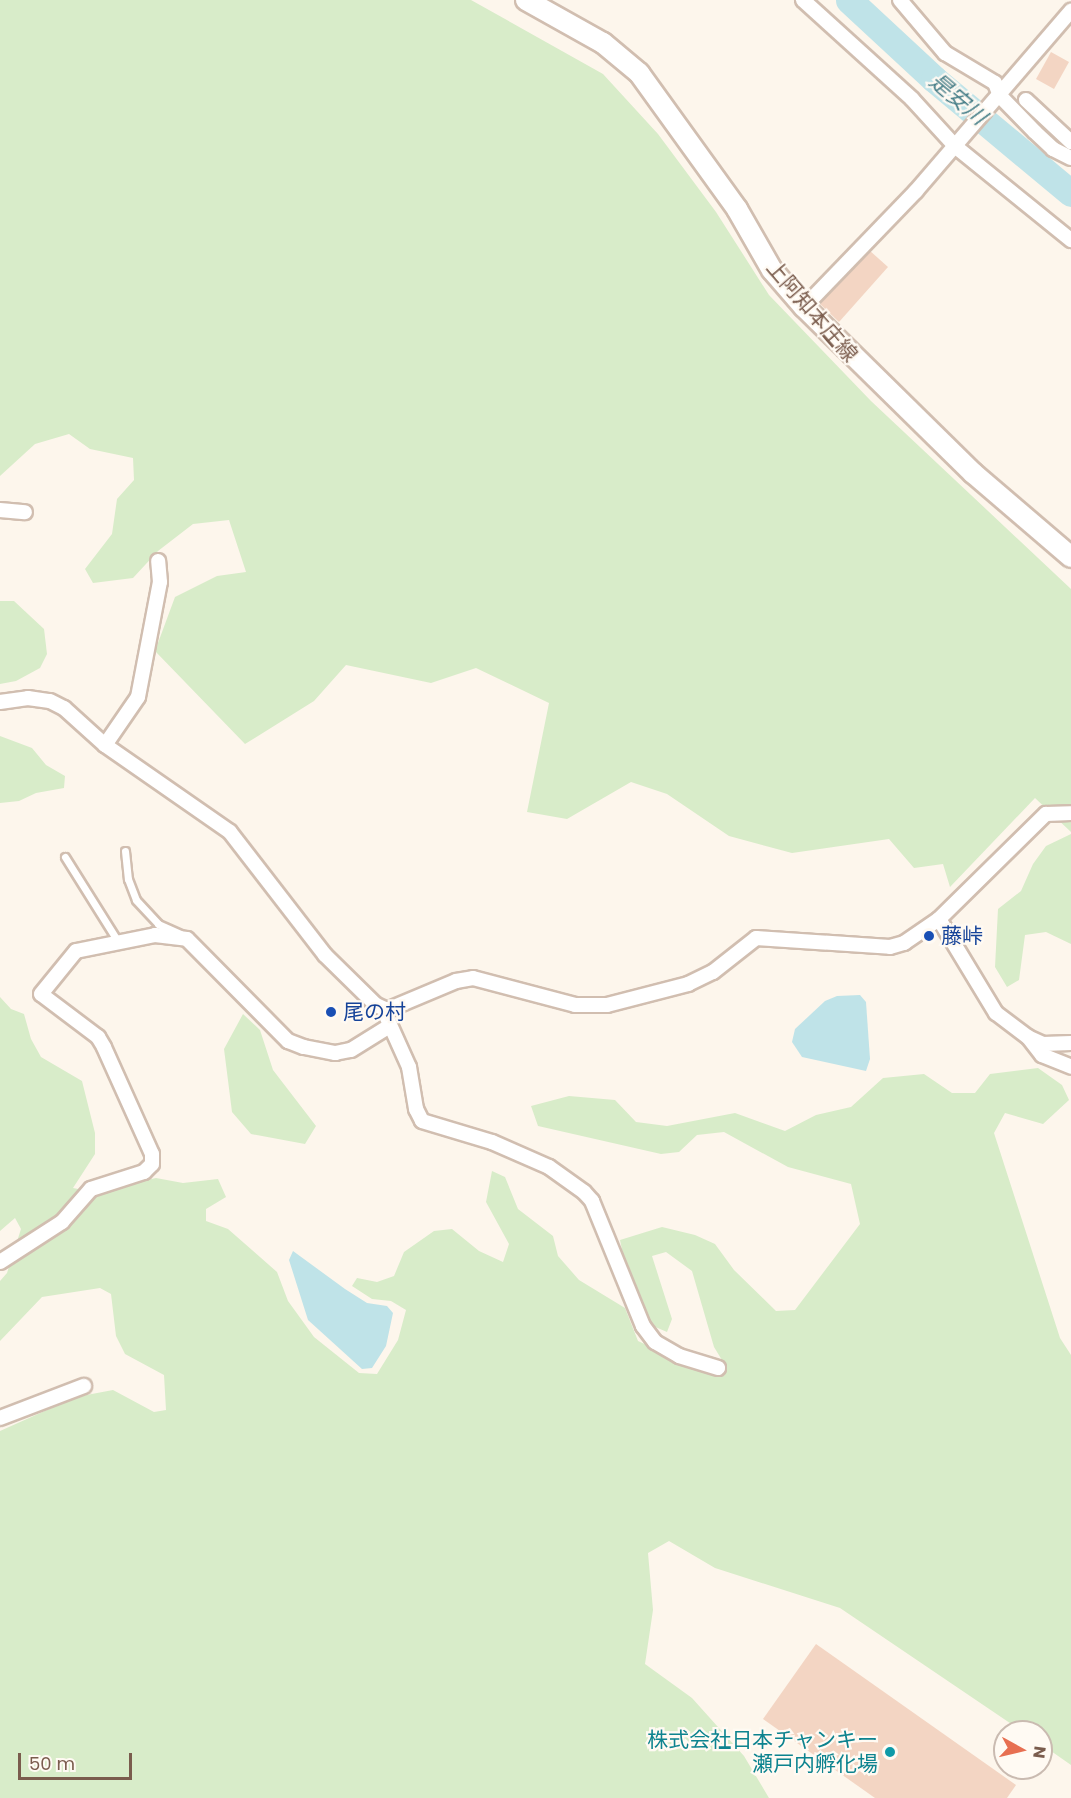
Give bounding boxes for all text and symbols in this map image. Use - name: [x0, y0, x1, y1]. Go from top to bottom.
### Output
- water label: 是安川: [924, 68, 992, 130]
- street label: 上阿知本庄線: [761, 255, 863, 367]
- place label: 藤峠: [941, 923, 983, 949]
- marker: 藤峠: [922, 929, 936, 943]
- place label: 尾の村: [343, 999, 406, 1025]
- marker: 尾の村: [324, 1005, 338, 1019]
- north arrow: [993, 1720, 1053, 1780]
- place label: 株式会社日本チャンキー 瀬戸内孵化場: [647, 1727, 878, 1777]
- scale bar: [21, 1741, 135, 1779]
- marker: 株式会社日本チャンキー 瀬戸内孵化場: [883, 1745, 897, 1759]
- text: N: [1027, 1745, 1052, 1760]
- text: 50 m: [29, 1751, 75, 1776]

